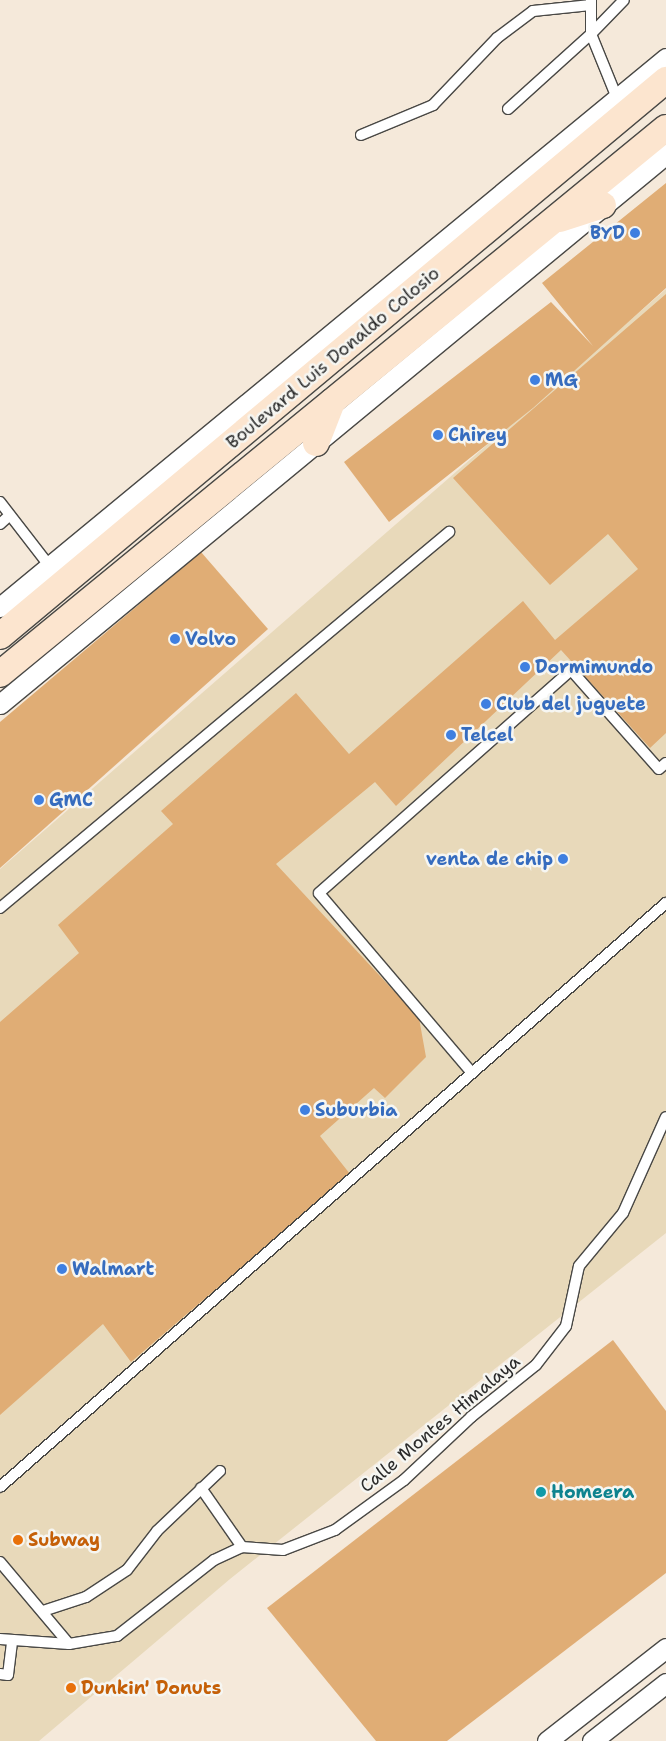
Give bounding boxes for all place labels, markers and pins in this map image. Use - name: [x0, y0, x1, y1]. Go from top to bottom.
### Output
- place label: BYD: [590, 222, 625, 244]
- marker: BYD: [629, 227, 641, 239]
- place label: MG: [545, 369, 578, 391]
- marker: MG: [529, 374, 541, 386]
- place label: Chirey: [448, 424, 507, 446]
- marker: Chirey: [432, 429, 444, 441]
- place label: Volvo: [185, 628, 236, 650]
- marker: Volvo: [169, 633, 181, 645]
- place label: Dormimundo: [535, 656, 653, 678]
- marker: Dormimundo: [519, 661, 531, 673]
- place label: Club del juguete: [496, 693, 646, 715]
- marker: Club del juguete: [480, 698, 492, 710]
- place label: Telcel: [461, 724, 513, 746]
- marker: Telcel: [445, 729, 457, 741]
- place label: GMC: [49, 789, 93, 811]
- marker: GMC: [33, 794, 45, 806]
- place label: venta de chip: [426, 848, 553, 870]
- marker: venta de chip: [557, 853, 569, 865]
- place label: Suburbia: [315, 1099, 397, 1121]
- marker: Suburbia: [299, 1104, 311, 1116]
- place label: Walmart: [72, 1258, 154, 1280]
- marker: Walmart: [56, 1263, 68, 1275]
- place label: Homeera: [551, 1481, 634, 1503]
- marker: Homeera: [535, 1486, 547, 1498]
- place label: Subway: [28, 1529, 100, 1551]
- marker: Subway: [12, 1534, 24, 1546]
- place label: Dunkin' Donuts: [81, 1677, 221, 1699]
- marker: Dunkin' Donuts: [65, 1682, 77, 1694]

